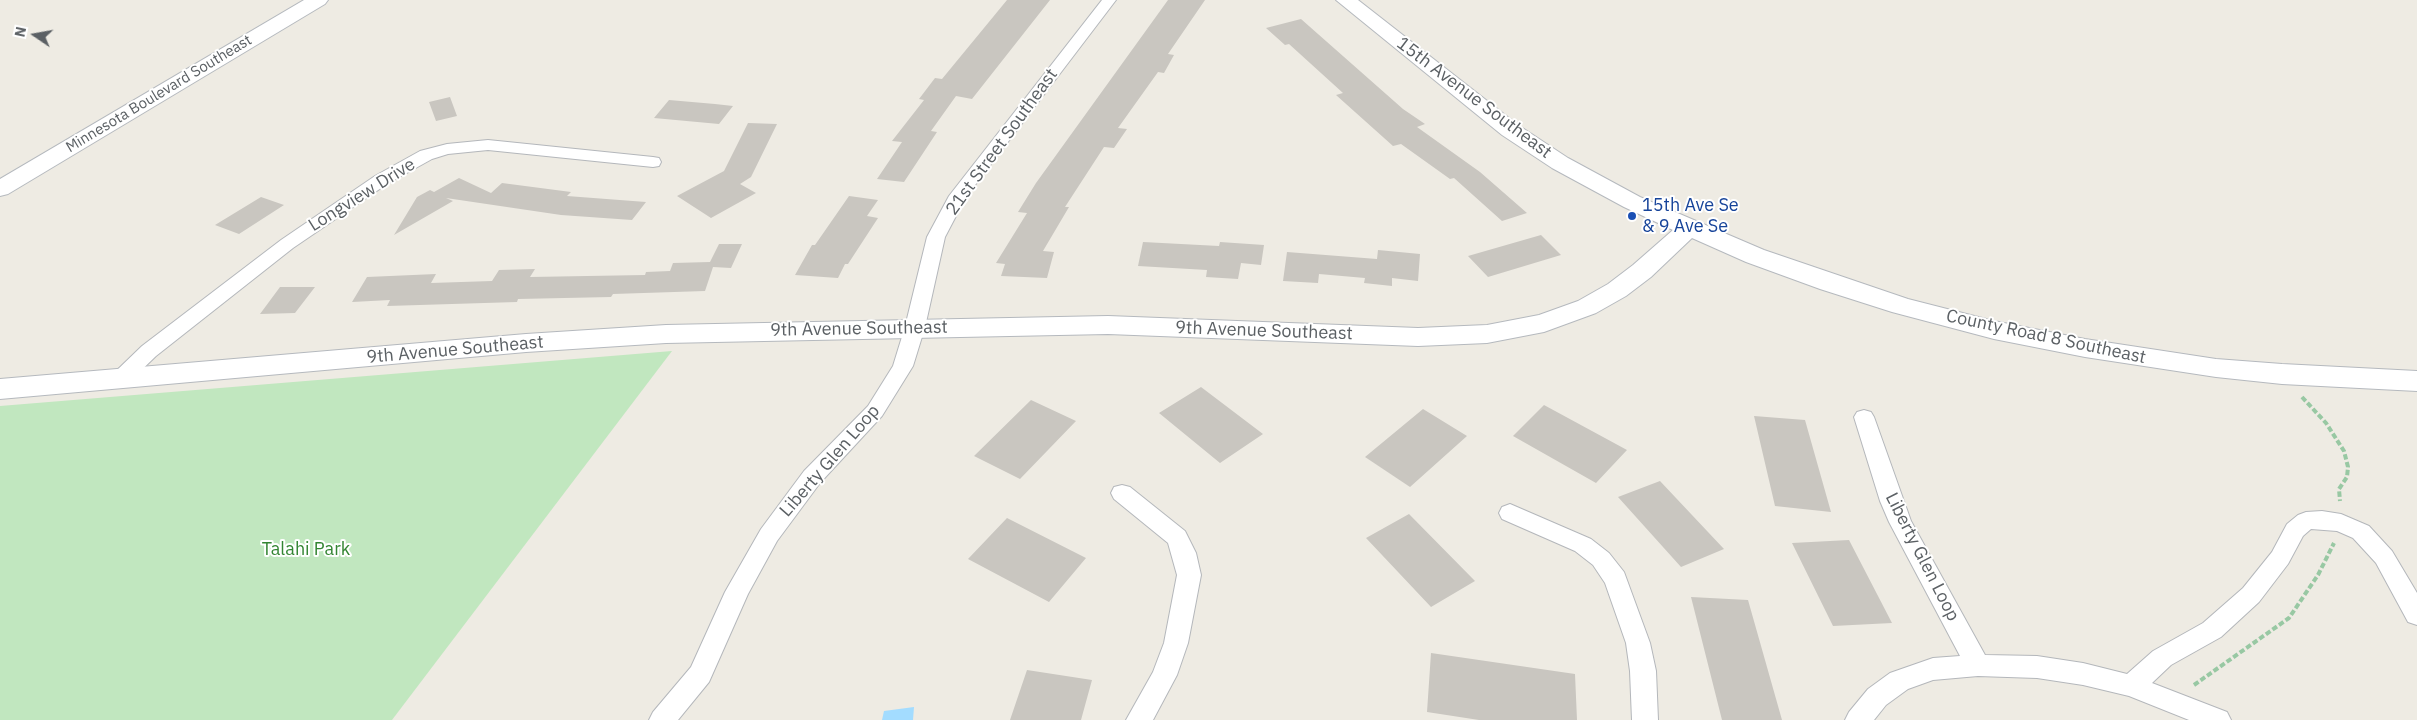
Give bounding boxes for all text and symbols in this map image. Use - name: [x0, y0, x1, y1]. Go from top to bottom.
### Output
- north arrow: [10, 10, 60, 60]
- text: N: [10, 25, 30, 39]
- street label: Minnesota Boulevard Southeast: [63, 31, 255, 157]
- street label: 15th Avenue Southeast: [1392, 33, 1556, 163]
- street label: 21st Street Southeast: [941, 64, 1063, 220]
- street label: Longview Drive: [305, 154, 419, 236]
- place label: 15th Ave Se & 9 Ave Se: [1642, 195, 1739, 238]
- marker: 15th Ave Se & 9 Ave Se: [1626, 210, 1638, 222]
- street label: County Road 8 Southeast: [1944, 305, 2148, 369]
- street label: 9th Avenue Southeast: [770, 317, 948, 341]
- street label: 9th Avenue Southeast: [1175, 317, 1353, 345]
- street label: 9th Avenue Southeast: [366, 331, 544, 369]
- street label: Liberty Glen Loop: [776, 401, 884, 521]
- street label: Liberty Glen Loop: [1880, 489, 1964, 625]
- park label: Talahi Park: [262, 539, 350, 561]

